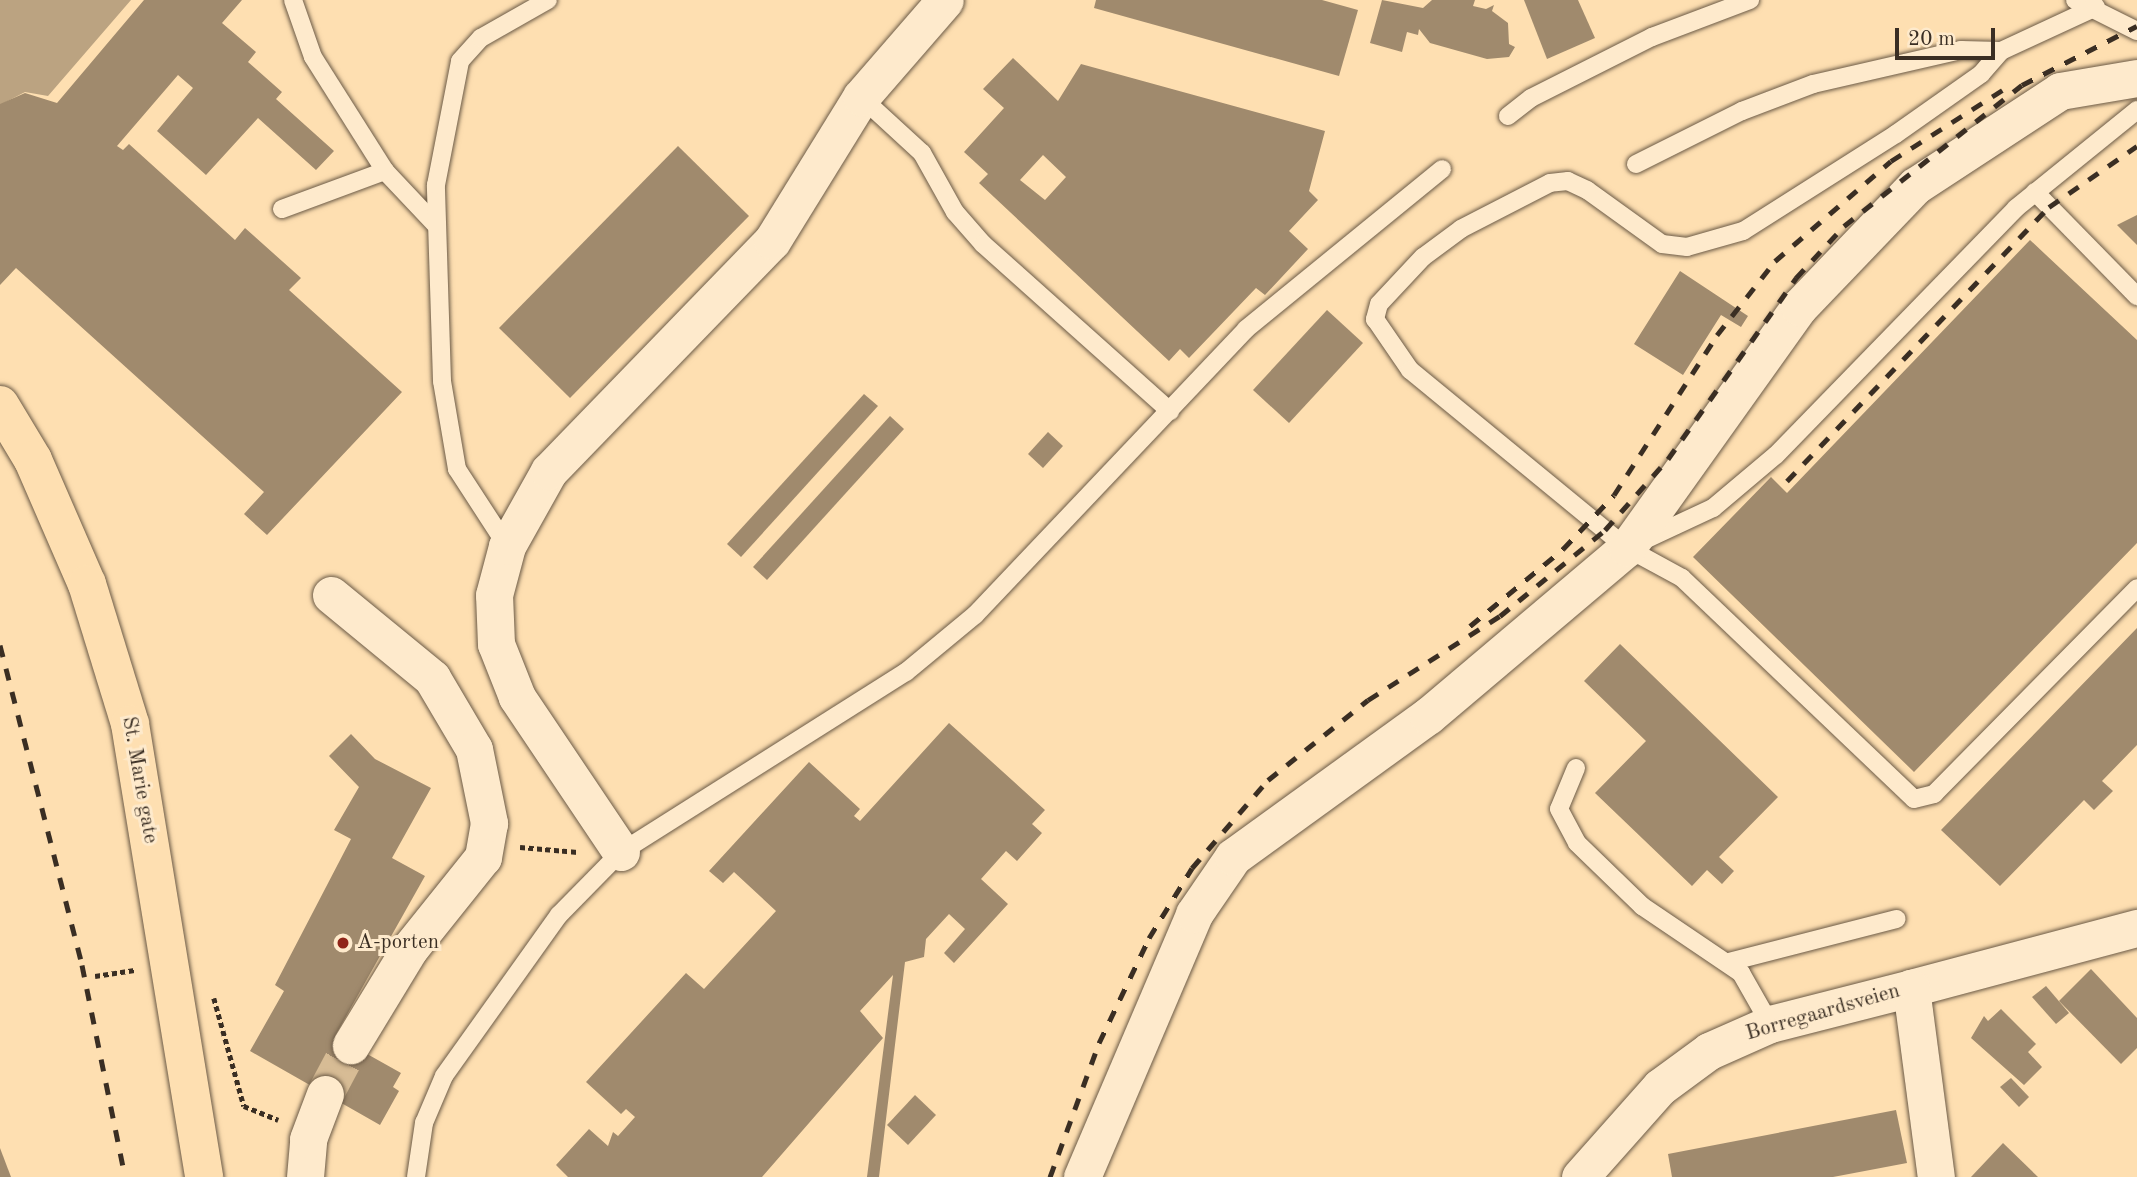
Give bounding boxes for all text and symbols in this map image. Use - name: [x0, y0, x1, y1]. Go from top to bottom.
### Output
- scale bar: [1899, 14, 1999, 58]
- text: 20 m: [1908, 29, 1955, 50]
- street label: St. Marie gate: [115, 714, 163, 846]
- place label: A-porten: [357, 930, 439, 956]
- marker: A-porten: [335, 935, 351, 951]
- street label: Borregaardsveien: [1743, 979, 1903, 1047]

